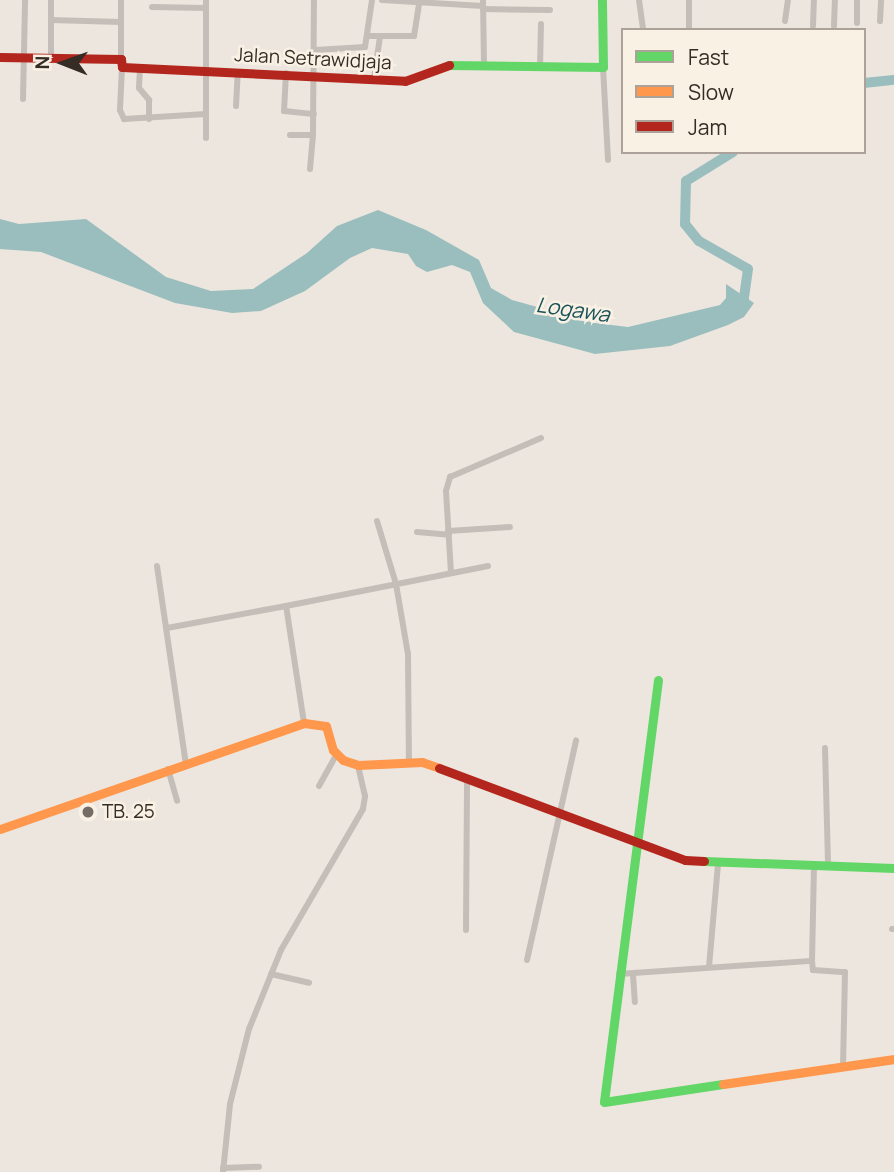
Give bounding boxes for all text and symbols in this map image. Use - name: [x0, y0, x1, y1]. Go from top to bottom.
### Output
- north arrow: [28, 28, 98, 98]
- legend: [621, 28, 866, 154]
- street label: Jalan Setrawidjaja: [234, 43, 392, 75]
- text: Fast: [688, 43, 729, 71]
- text: N: [29, 56, 55, 70]
- text: Slow: [688, 78, 734, 106]
- text: Jam: [688, 113, 727, 141]
- water label: Logawa: [535, 291, 611, 327]
- place label: TB. 25: [102, 801, 155, 823]
- marker: TB. 25: [80, 804, 96, 820]

